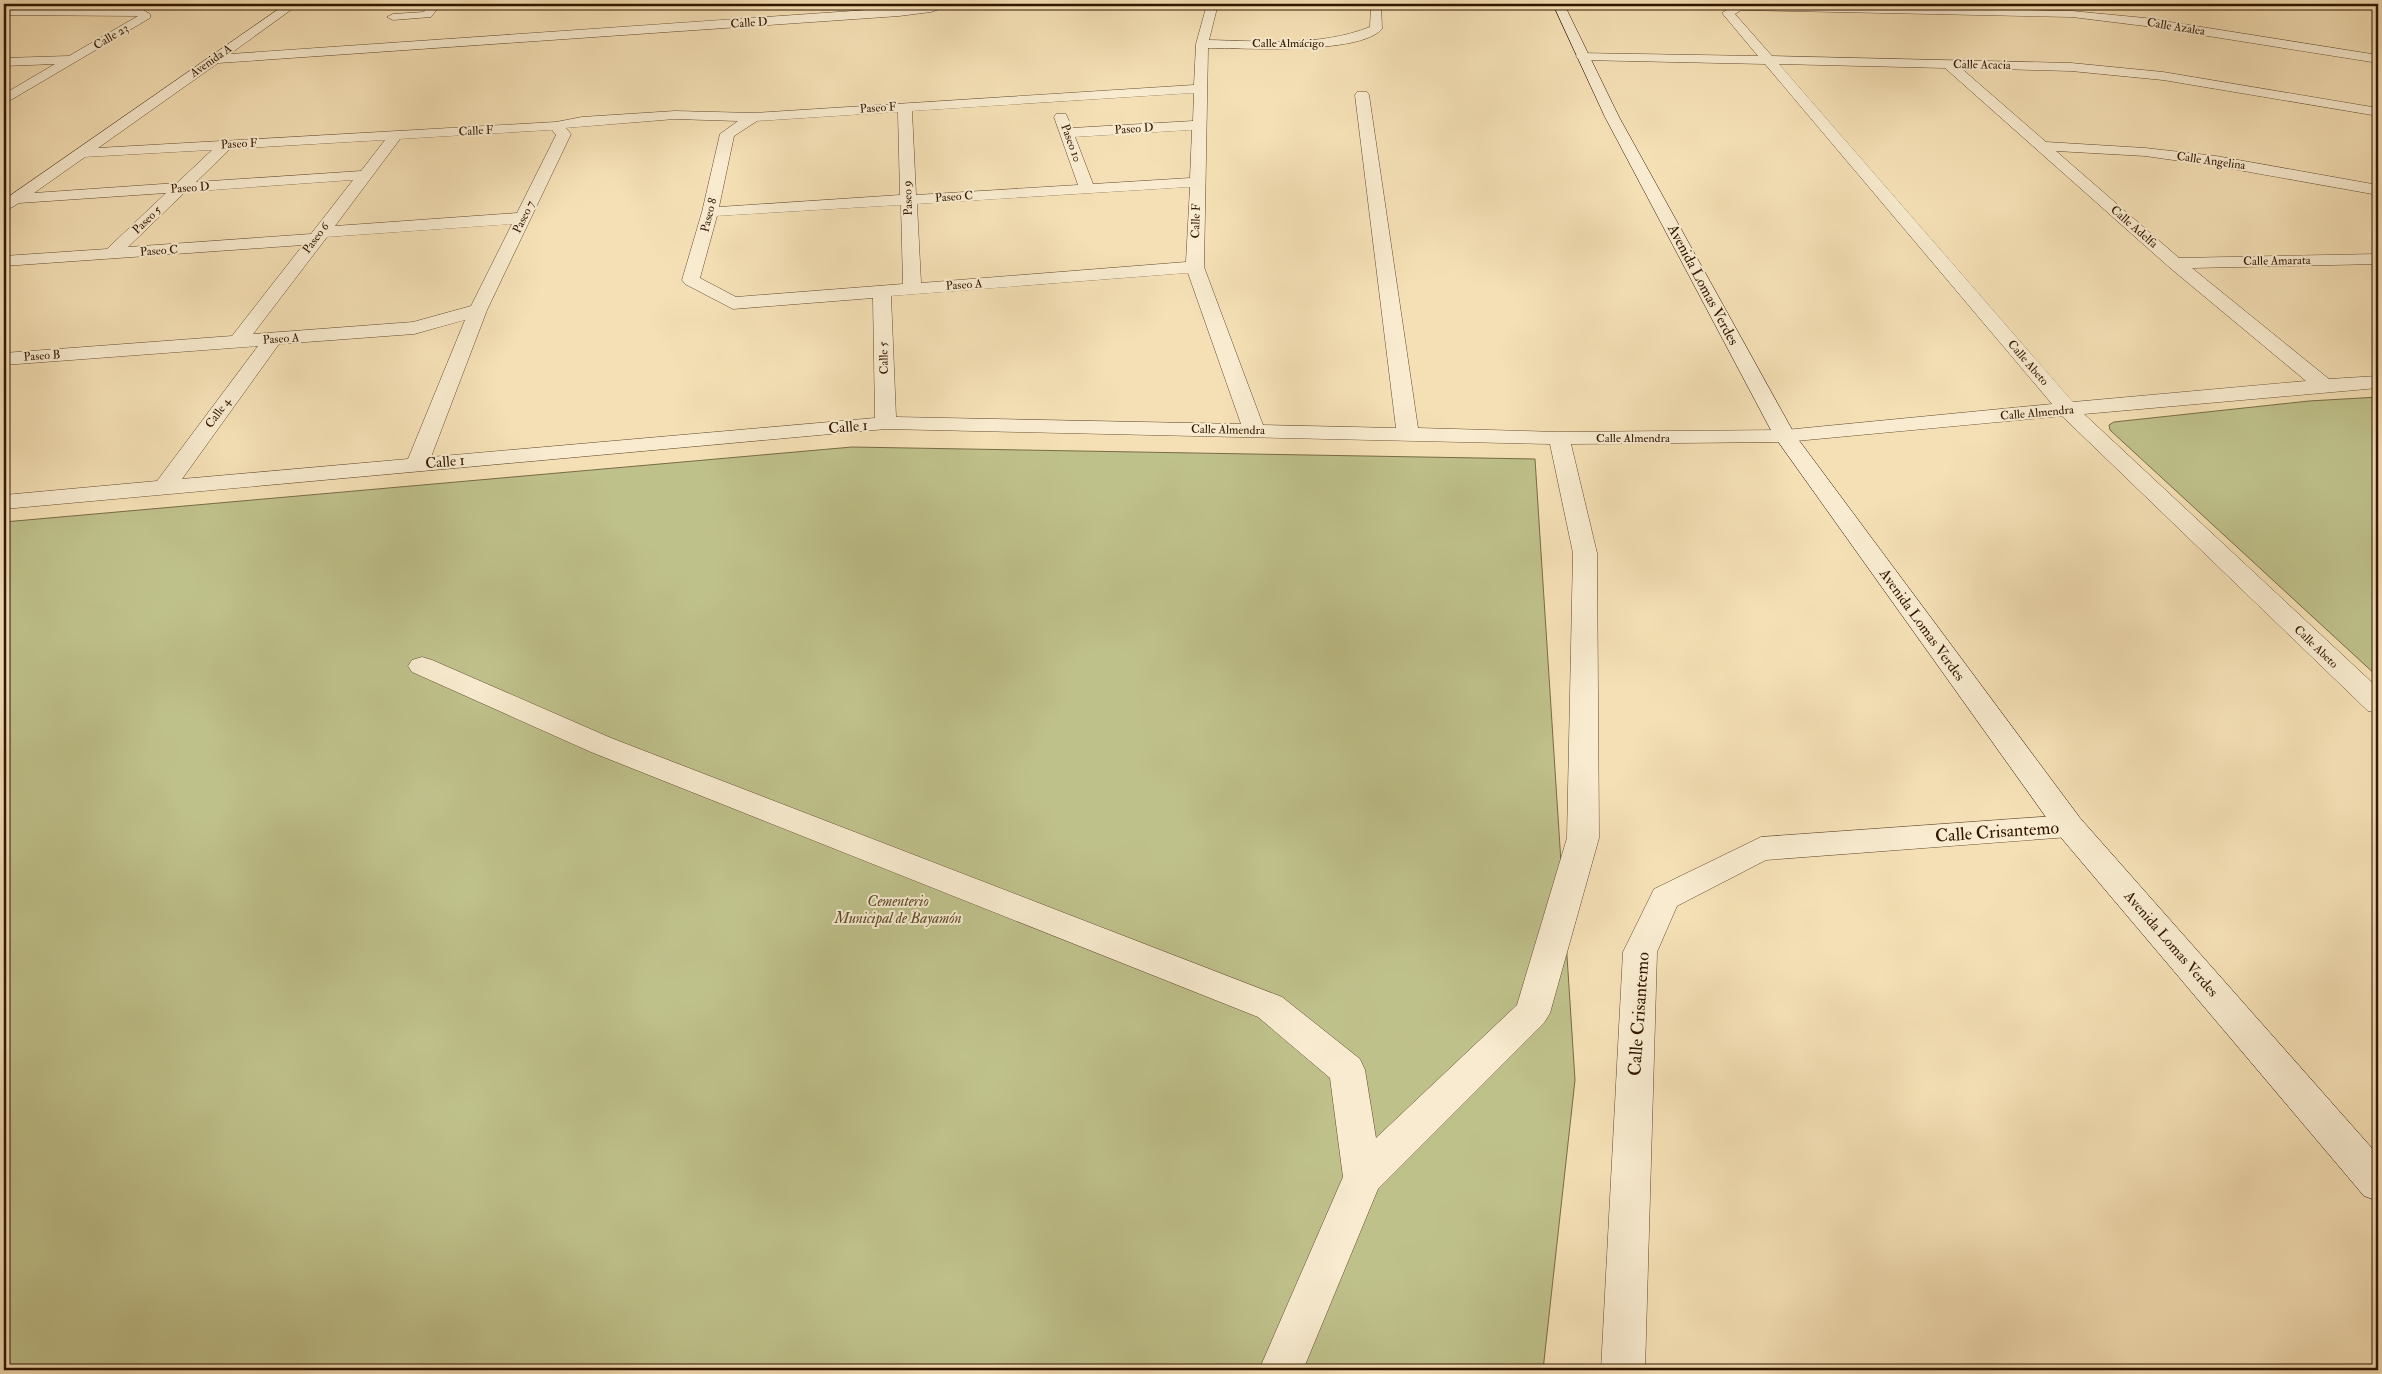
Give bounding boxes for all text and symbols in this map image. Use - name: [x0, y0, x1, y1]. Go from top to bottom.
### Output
- street label: Calle D: [730, 14, 768, 32]
- street label: Calle Azalea: [2146, 15, 2207, 39]
- street label: Calle 23: [91, 21, 131, 53]
- street label: Calle Almácigo: [1252, 36, 1324, 51]
- street label: Avenida A: [186, 41, 235, 81]
- street label: Calle Acacia: [1953, 57, 2012, 73]
- street label: Paseo F: [859, 99, 897, 117]
- street label: Paseo D: [1114, 120, 1154, 138]
- street label: Paseo 10: [1057, 122, 1085, 164]
- street label: Calle F: [458, 123, 494, 139]
- street label: Paseo F: [220, 136, 258, 152]
- street label: Calle Angelina: [2176, 149, 2247, 173]
- street label: Paseo D: [170, 179, 210, 197]
- street label: Paseo 9: [900, 180, 916, 216]
- street label: Paseo C: [935, 188, 974, 206]
- street label: Paseo 8: [698, 196, 721, 234]
- street label: Paseo 7: [510, 198, 539, 236]
- street label: Paseo 5: [129, 202, 165, 237]
- street label: Calle Adelfa: [2107, 202, 2162, 252]
- street label: Calle F: [1188, 203, 1204, 239]
- street label: Paseo 6: [299, 219, 333, 257]
- street label: Avenida Lomas Verdes: [1663, 220, 1743, 349]
- street label: Paseo C: [140, 242, 179, 260]
- street label: Calle Amarata: [2243, 253, 2312, 269]
- street label: Paseo A: [945, 276, 983, 294]
- street label: Paseo A: [262, 330, 300, 348]
- street label: Calle Abeto: [2004, 337, 2052, 389]
- street label: Calle 5: [876, 341, 892, 375]
- street label: Paseo B: [23, 347, 61, 365]
- street label: Calle 4: [202, 395, 234, 431]
- street label: Calle Almendra: [2000, 402, 2075, 424]
- street label: Calle 1: [827, 416, 869, 438]
- street label: Calle Almendra: [1191, 422, 1266, 438]
- street label: Calle Almendra: [1596, 431, 1671, 446]
- street label: Calle 1: [424, 451, 466, 473]
- street label: Avenida Lomas Verdes: [1874, 564, 1969, 685]
- street label: Calle Abeto: [2291, 622, 2341, 672]
- street label: Calle Crisantemo: [1934, 816, 2060, 848]
- street label: Avenida Lomas Verdes: [2119, 886, 2222, 1001]
- park label: Cementerio Municipal de Bayamón: [833, 892, 962, 928]
- street label: Calle Crisantemo: [1623, 951, 1655, 1077]

